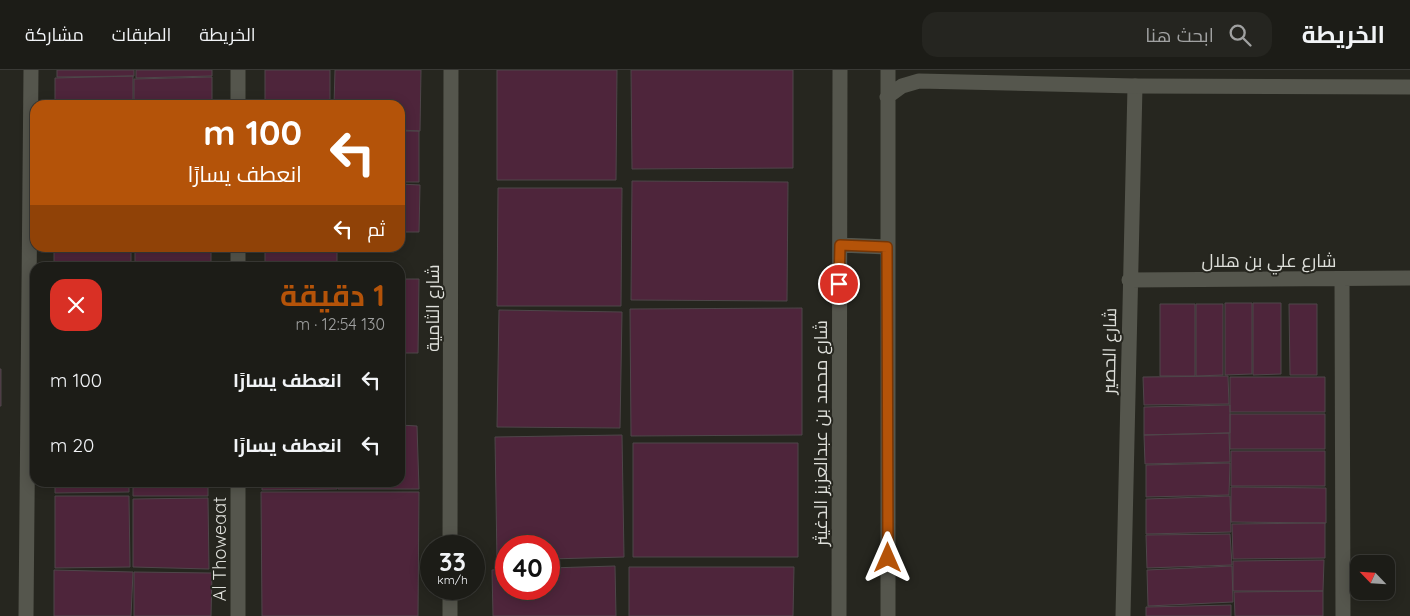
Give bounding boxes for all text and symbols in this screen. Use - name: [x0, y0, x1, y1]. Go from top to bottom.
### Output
- search box: [922, 12, 1272, 57]
- text: الخريطة: [1302, 19, 1385, 49]
- icon: search: [1226, 21, 1254, 49]
- text: مشاركة: [25, 23, 84, 46]
- text: الطبقات: [112, 23, 171, 46]
- text: الخريطة: [199, 23, 256, 46]
- text: ابحث هنا: [1145, 23, 1214, 47]
- text: 100 m: [203, 110, 302, 154]
- icon: left: [320, 120, 385, 185]
- text: انعطف يسارًا: [188, 160, 302, 188]
- icon: left: [329, 215, 357, 243]
- text: ثم: [367, 217, 385, 241]
- street label: شارع علي بن هلال: [1202, 249, 1336, 275]
- pin: [818, 263, 860, 305]
- street label: شارع الثامية: [421, 264, 445, 352]
- icon: arrive: [825, 270, 853, 298]
- text: 1 دقيقة: [280, 276, 385, 314]
- button: close: [50, 279, 102, 331]
- street label: شارع الحصير: [1097, 308, 1122, 395]
- text: 130 m · 12:54: [295, 314, 385, 334]
- street label: شارع محمد بن عبدالعزيز الدغيثر: [809, 320, 833, 547]
- icon: left: [357, 366, 385, 394]
- text: 100 m: [50, 368, 102, 392]
- text: انعطف يسارًا: [233, 368, 342, 392]
- icon: left: [357, 431, 385, 459]
- text: 20 m: [50, 433, 94, 457]
- text: انعطف يسارًا: [233, 433, 342, 457]
- street label: Al Thoweaat: [208, 497, 231, 601]
- position arrow: [861, 531, 913, 583]
- speed limit sign: 40: [495, 535, 560, 600]
- text: 33: [439, 546, 466, 577]
- north arrow: [1350, 555, 1395, 600]
- map controls: [1350, 555, 1395, 600]
- text: km/h: [437, 572, 468, 587]

